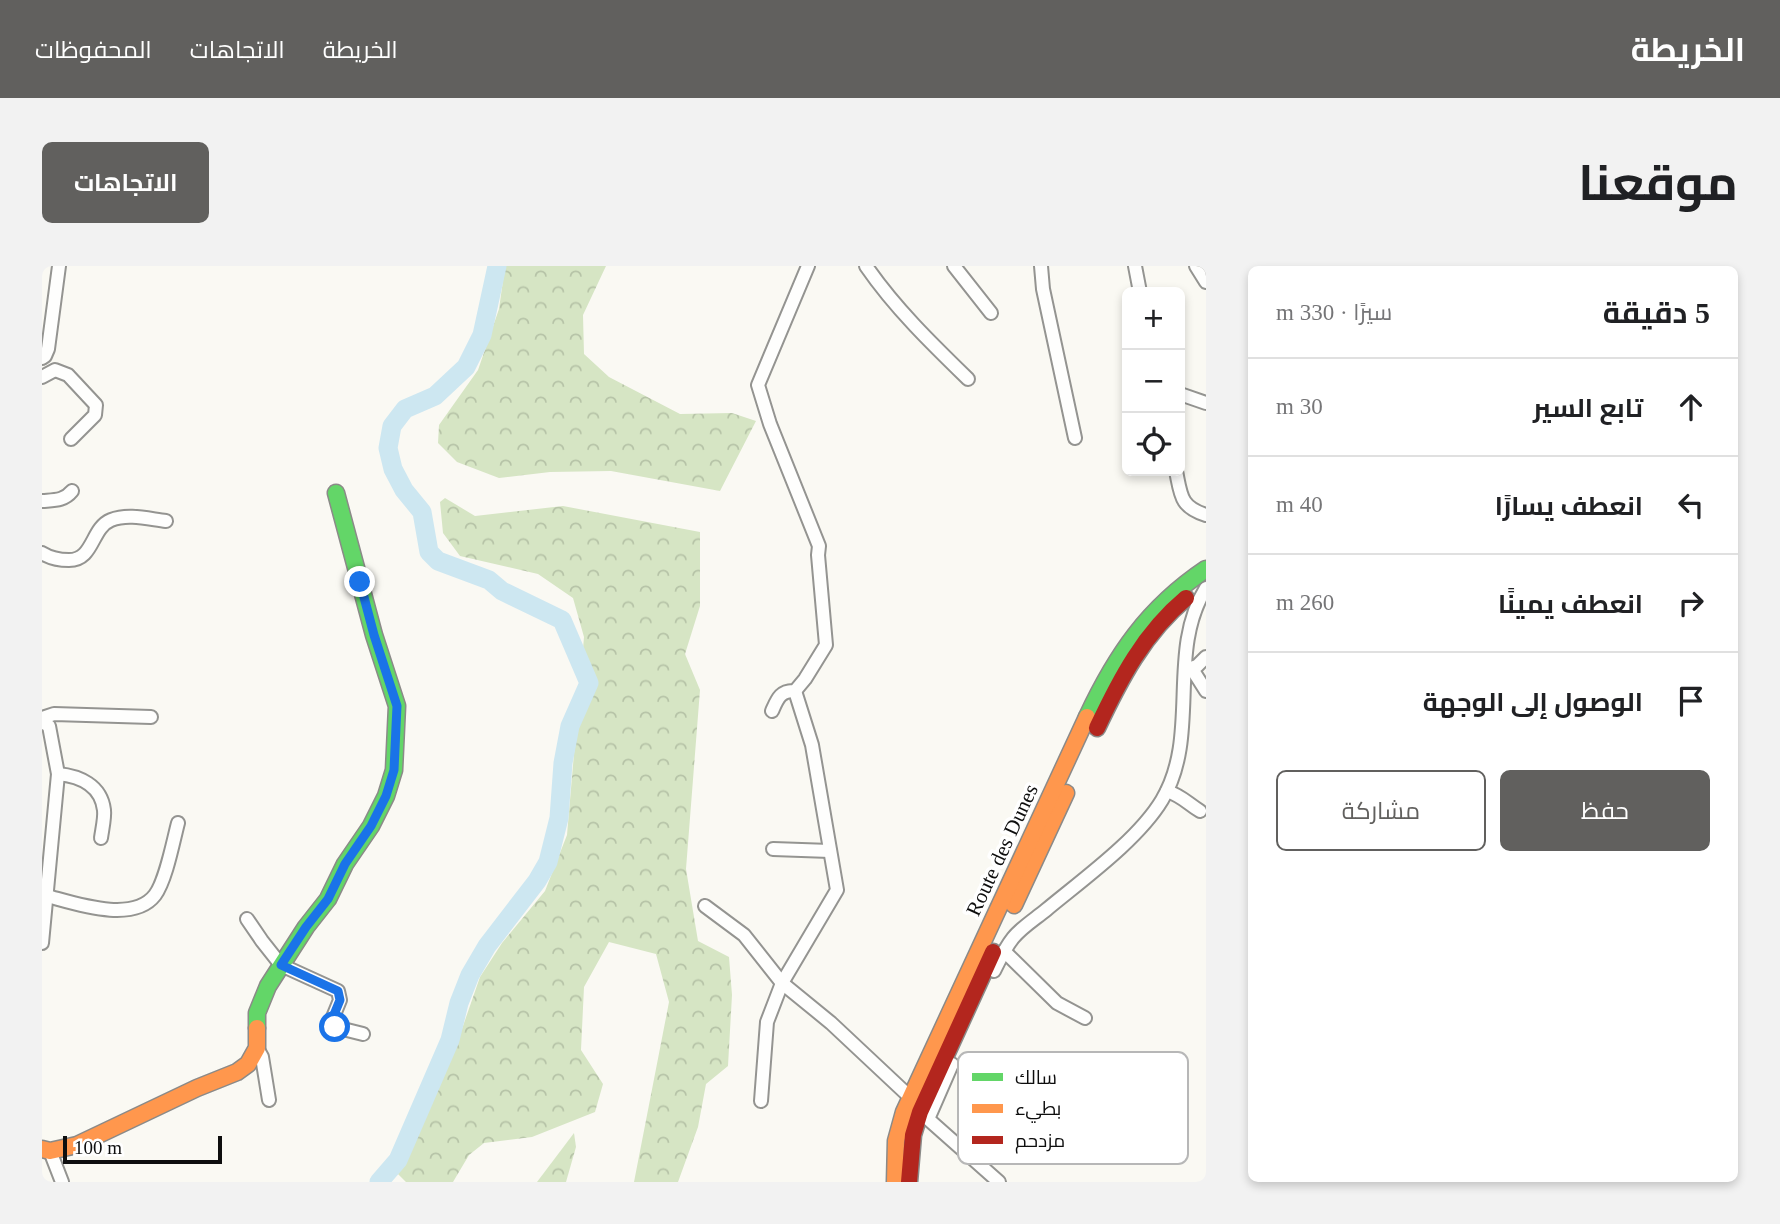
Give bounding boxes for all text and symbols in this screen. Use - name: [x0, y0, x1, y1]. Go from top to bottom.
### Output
- text: الخريطة: [1631, 32, 1745, 68]
- text: المحفوظات: [35, 37, 152, 63]
- text: الاتجاهات: [190, 37, 285, 63]
- text: الخريطة: [323, 37, 398, 63]
- button: الاتجاهات: [42, 142, 209, 223]
- text: موقعنا: [1578, 156, 1738, 211]
- map controls: [1122, 287, 1185, 476]
- button: +: [1122, 287, 1185, 350]
- text: 5 دقيقة: [1603, 296, 1710, 329]
- text: سيرًا · 330 m: [1276, 300, 1392, 325]
- button: −: [1122, 350, 1185, 413]
- icon: ahead: [1672, 388, 1710, 426]
- text: 30 m: [1276, 394, 1323, 419]
- text: تابع السير: [1533, 394, 1643, 423]
- button: locate: [1122, 413, 1185, 476]
- icon: left: [1672, 486, 1710, 524]
- text: 40 m: [1276, 492, 1323, 517]
- text: انعطف يسارًا: [1495, 492, 1643, 521]
- route end: [344, 566, 375, 597]
- icon: right: [1672, 584, 1710, 622]
- text: 260 m: [1276, 590, 1334, 615]
- text: انعطف يمينًا: [1498, 590, 1643, 619]
- icon: arrive: [1672, 682, 1710, 720]
- text: الوصول إلى الوجهة: [1423, 688, 1643, 717]
- button: مشاركة: [1276, 770, 1486, 851]
- button: حفظ: [1500, 770, 1710, 851]
- street label: Route des Dunes: [961, 780, 1043, 920]
- route start: [319, 1011, 350, 1042]
- legend: [958, 1052, 1188, 1164]
- text: سالك: [1015, 1067, 1057, 1088]
- text: بطيء: [1015, 1098, 1061, 1123]
- text: مزدحم: [1015, 1130, 1065, 1154]
- scale bar: [63, 1133, 222, 1165]
- text: 100 m: [74, 1137, 122, 1158]

